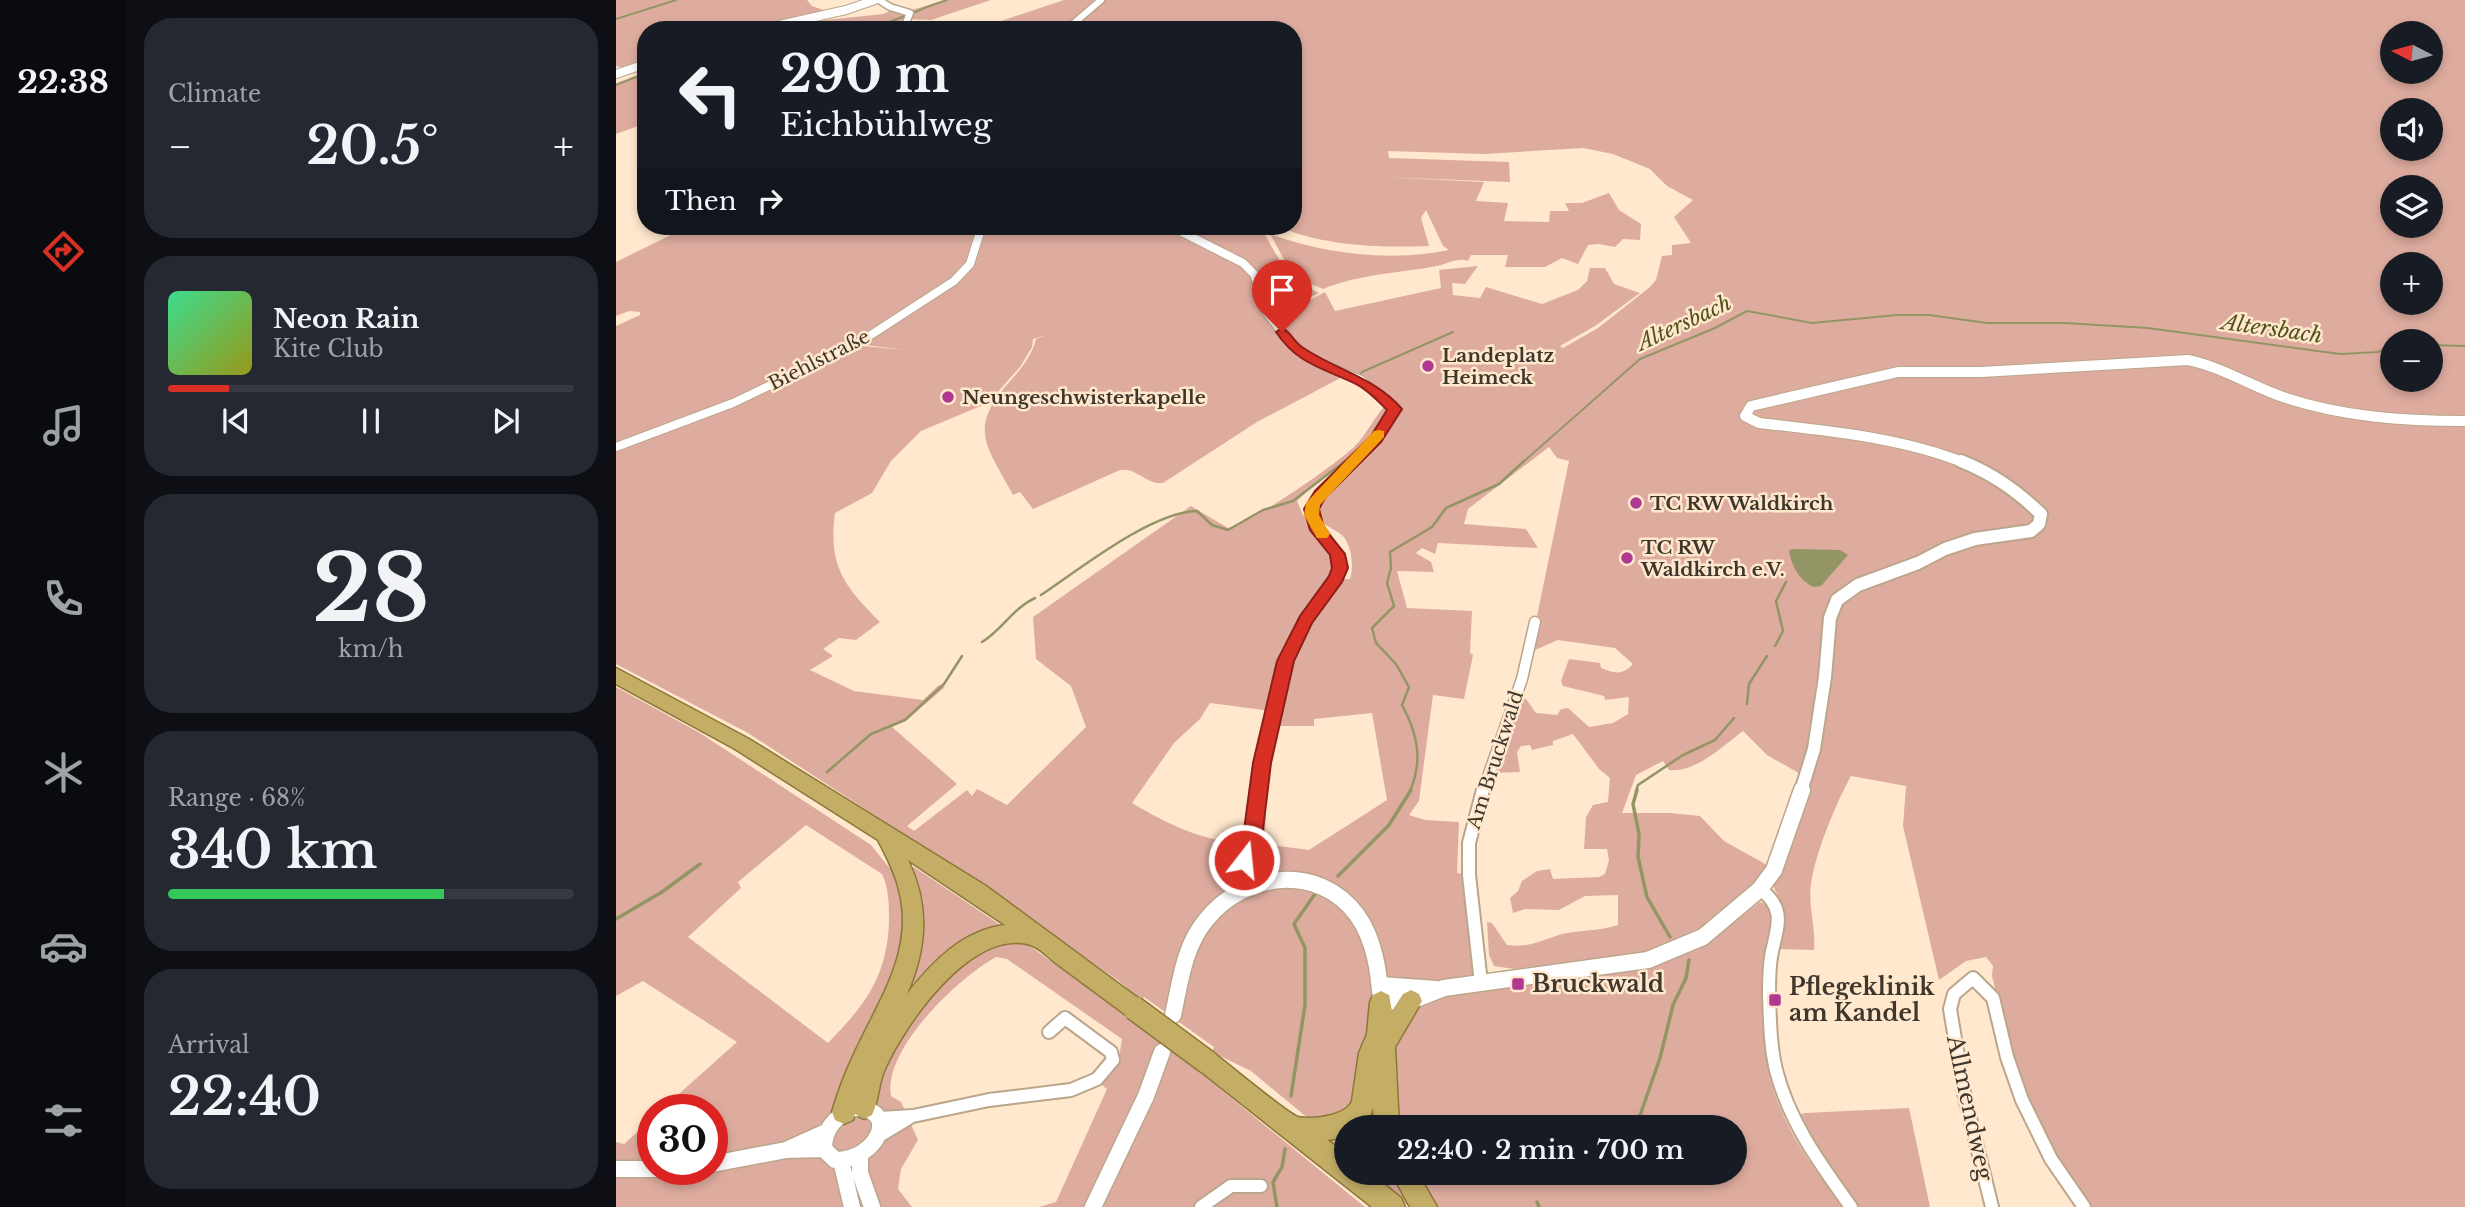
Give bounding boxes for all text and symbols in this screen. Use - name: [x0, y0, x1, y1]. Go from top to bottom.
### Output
- north arrow: [2380, 21, 2443, 84]
- map controls: [2380, 21, 2443, 392]
- text: 290 m: [780, 44, 949, 105]
- icon: left: [665, 49, 756, 140]
- text: 22:38: [17, 62, 109, 102]
- text: Climate: [168, 80, 261, 108]
- button: sound: [2380, 98, 2443, 161]
- text: Eichbühlweg: [780, 105, 992, 145]
- text: 20.5°: [306, 114, 439, 178]
- text: −: [168, 123, 192, 170]
- text: +: [553, 123, 574, 170]
- button: layers: [2380, 175, 2443, 238]
- icon: right: [751, 182, 789, 220]
- text: Then: [665, 185, 737, 217]
- icon: directions: [39, 227, 88, 276]
- button: +: [2380, 252, 2443, 315]
- pin: [1252, 260, 1312, 332]
- icon: arrive: [1263, 271, 1301, 309]
- water label: Altersbach: [1630, 290, 1735, 357]
- text: Neon Rain: [273, 303, 419, 335]
- water label: Altersbach: [2217, 309, 2324, 349]
- street label: Biehlstraße: [765, 325, 873, 395]
- button: −: [2380, 329, 2443, 392]
- text: Kite Club: [273, 335, 384, 363]
- place label: Landeplatz Heimeck: [1442, 344, 1555, 389]
- marker: Landeplatz Heimeck: [1420, 358, 1436, 374]
- place label: Neungeschwisterkapelle: [962, 386, 1206, 409]
- marker: Neungeschwisterkapelle: [940, 389, 956, 405]
- icon: music: [39, 401, 88, 450]
- icon: previous: [217, 402, 255, 440]
- icon: pause: [352, 402, 390, 440]
- icon: next: [487, 402, 525, 440]
- place label: TC RW Waldkirch: [1650, 492, 1834, 515]
- marker: TC RW Waldkirch: [1628, 495, 1644, 511]
- text: 28: [312, 533, 430, 646]
- place label: TC RW Waldkirch e.V.: [1640, 536, 1785, 581]
- marker: TC RW Waldkirch e.V.: [1619, 550, 1635, 566]
- icon: phone: [39, 574, 88, 623]
- text: km/h: [338, 635, 404, 663]
- street label: Am Bruckwald: [1461, 688, 1528, 833]
- icon: climate: [39, 748, 88, 797]
- text: Range · 68%: [168, 784, 305, 812]
- text: 340 km: [168, 818, 378, 882]
- position arrow: [1207, 823, 1281, 897]
- icon: car: [39, 922, 88, 971]
- place label: Bruckwald: [1532, 970, 1664, 998]
- place label: Pflegeklinik am Kandel: [1789, 973, 1935, 1027]
- marker: Bruckwald: [1510, 976, 1526, 992]
- marker: Pflegeklinik am Kandel: [1767, 992, 1783, 1008]
- text: Arrival: [168, 1031, 249, 1059]
- street label: Allmendweg: [1941, 1032, 1999, 1183]
- text: 22:40: [168, 1065, 321, 1129]
- speed limit sign: 30: [637, 1094, 728, 1185]
- icon: filters: [39, 1096, 88, 1145]
- text: 22:40 · 2 min · 700 m: [1397, 1134, 1684, 1166]

